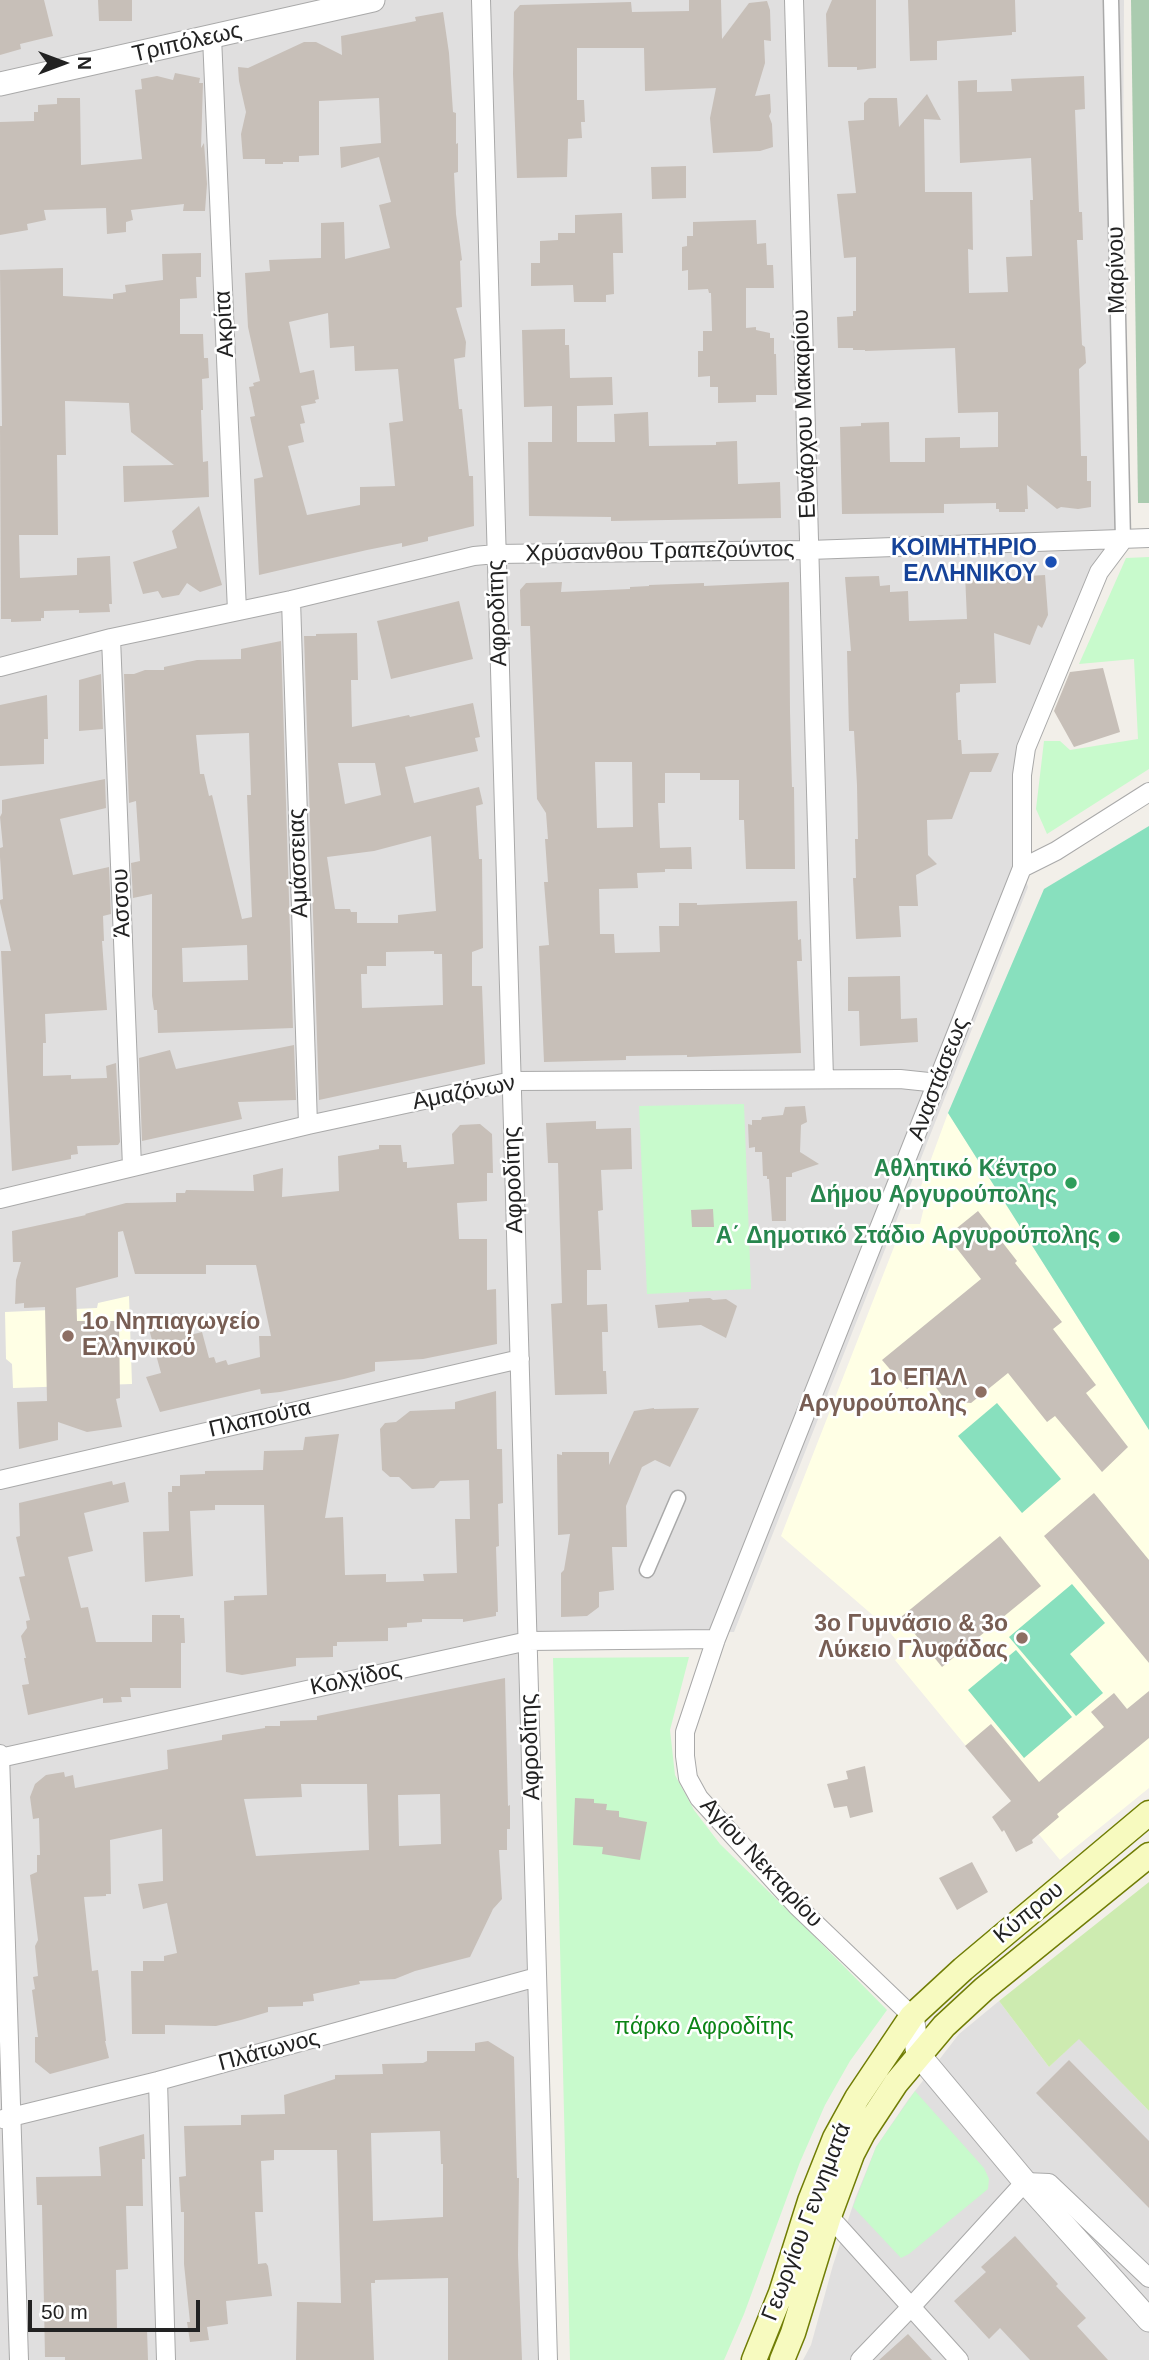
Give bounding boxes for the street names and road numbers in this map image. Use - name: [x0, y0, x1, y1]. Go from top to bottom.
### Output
- street label: Τριπόλεως: [130, 17, 244, 69]
- street label: Μαρίνου: [1102, 226, 1132, 314]
- street label: Ακρίτα: [209, 290, 241, 358]
- street label: Εθνάρχου Μακαρίου: [788, 309, 822, 519]
- street label: Χρύσανθου Τραπεζούντος: [525, 536, 795, 568]
- street label: Αφροδίτης: [482, 559, 514, 667]
- street label: Αμάσσειας: [283, 808, 315, 918]
- street label: Άσσου: [107, 868, 137, 938]
- street label: Αναστάσεως: [903, 1014, 975, 1144]
- street label: Αμαζόνων: [410, 1070, 518, 1116]
- street label: Αφροδίτης: [498, 1126, 530, 1234]
- street label: Πλαπούτα: [206, 1394, 314, 1444]
- street label: Κολχίδος: [308, 1656, 404, 1702]
- street label: Αφροδίτης: [515, 1693, 547, 1801]
- street label: Αγίου Νεκταρίου: [694, 1792, 828, 1934]
- street label: Κύπρου: [989, 1876, 1069, 1950]
- street label: Πλάτωνος: [216, 2024, 322, 2078]
- street label: Γεωργίου Γεννηματά: [757, 2119, 857, 2325]

